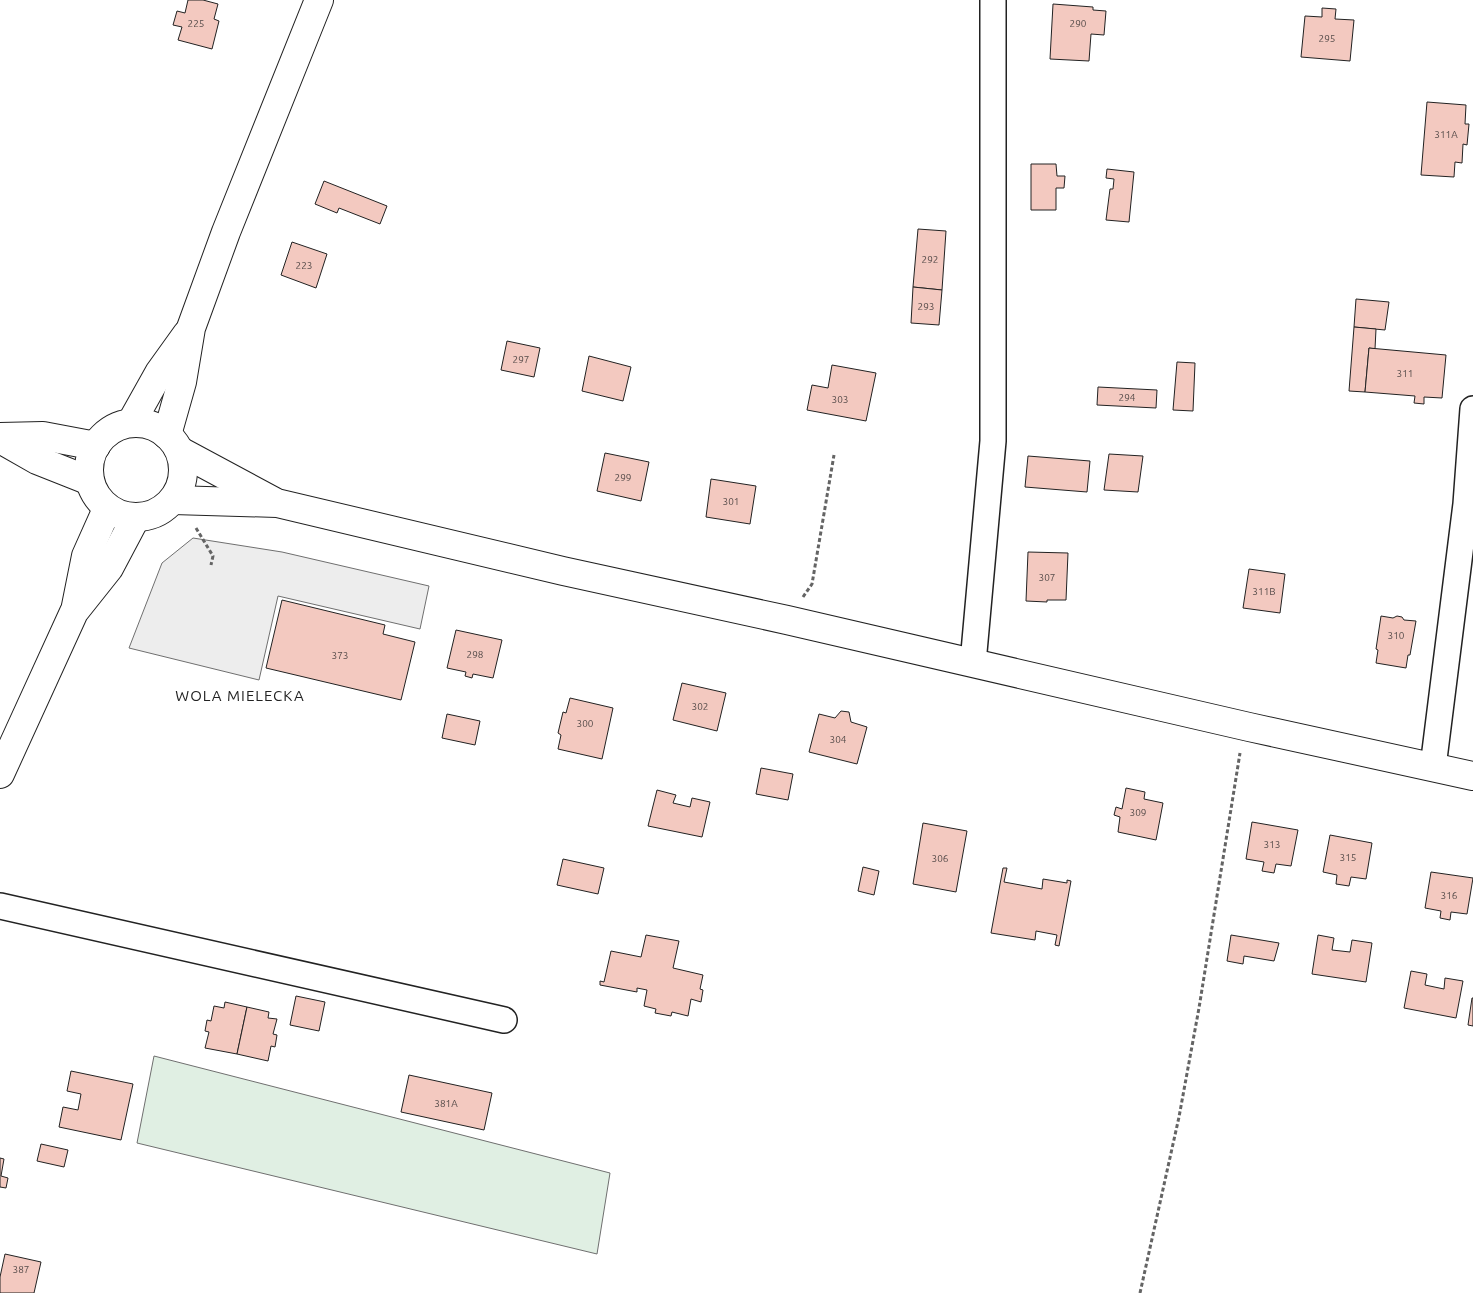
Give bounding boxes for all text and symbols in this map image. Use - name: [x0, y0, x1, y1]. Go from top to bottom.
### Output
- house number: 225: [188, 18, 204, 29]
- house number: 290: [1070, 18, 1087, 29]
- house number: 295: [1319, 33, 1335, 44]
- house number: 311A: [1434, 129, 1458, 140]
- house number: 292: [922, 254, 938, 265]
- house number: 223: [296, 260, 312, 271]
- house number: 293: [918, 301, 934, 312]
- house number: 297: [513, 354, 529, 365]
- house number: 311: [1397, 368, 1413, 379]
- house number: 294: [1119, 392, 1136, 403]
- house number: 303: [832, 394, 848, 405]
- house number: 299: [615, 472, 631, 483]
- house number: 301: [723, 496, 739, 507]
- house number: 307: [1039, 572, 1055, 583]
- house number: 311B: [1252, 586, 1276, 597]
- house number: 310: [1388, 630, 1405, 641]
- house number: 298: [467, 649, 484, 660]
- house number: 373: [332, 650, 348, 661]
- district label: WOLA MIELECKA: [175, 687, 305, 704]
- house number: 302: [692, 701, 708, 712]
- house number: 300: [577, 718, 594, 729]
- house number: 304: [830, 734, 847, 745]
- house number: 309: [1130, 807, 1146, 818]
- house number: 313: [1264, 839, 1280, 850]
- house number: 315: [1340, 852, 1356, 863]
- house number: 306: [932, 853, 949, 864]
- house number: 316: [1441, 890, 1458, 901]
- house number: 381A: [434, 1098, 458, 1109]
- house number: 387: [13, 1264, 29, 1275]

